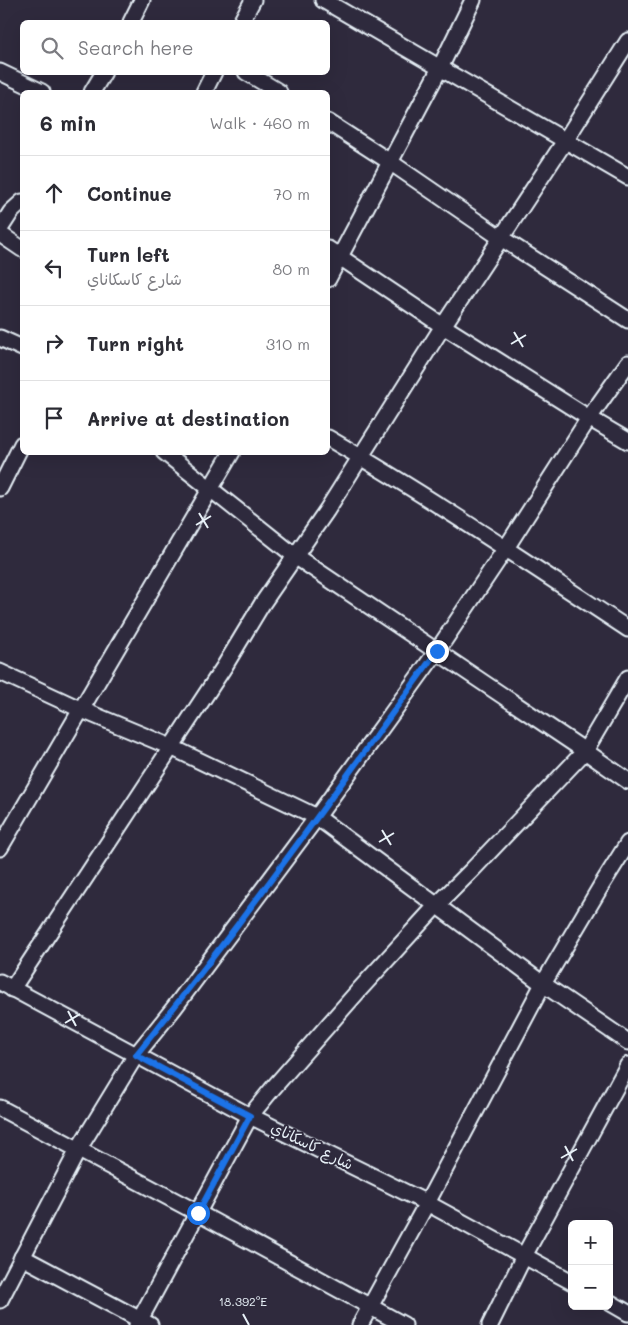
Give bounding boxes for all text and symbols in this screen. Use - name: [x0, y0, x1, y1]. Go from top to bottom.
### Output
- search box: [20, 20, 330, 75]
- icon: search: [38, 34, 66, 62]
- text: Search here: [78, 35, 194, 60]
- text: 6 min: [40, 109, 96, 136]
- text: Walk · 460 m: [209, 112, 310, 133]
- icon: ahead: [40, 179, 68, 207]
- text: Continue: [87, 181, 172, 206]
- text: 70 m: [273, 183, 310, 204]
- text: Turn left: [87, 242, 170, 267]
- icon: left: [40, 254, 68, 282]
- text: 80 m: [273, 258, 310, 279]
- text: شارع كاسكاناي: [87, 268, 182, 289]
- icon: right: [40, 329, 68, 357]
- text: Turn right: [87, 331, 184, 356]
- text: 310 m: [266, 333, 310, 354]
- icon: arrive: [40, 404, 68, 432]
- text: Arrive at destination: [87, 406, 290, 431]
- route end: [426, 640, 449, 663]
- street label: شارع كاسكاناي: [267, 1117, 357, 1175]
- route start: [187, 1202, 210, 1225]
- map controls: [568, 1220, 613, 1310]
- button: +: [568, 1220, 613, 1265]
- button: −: [568, 1265, 613, 1310]
- text: 18.392°E: [219, 1293, 267, 1309]

